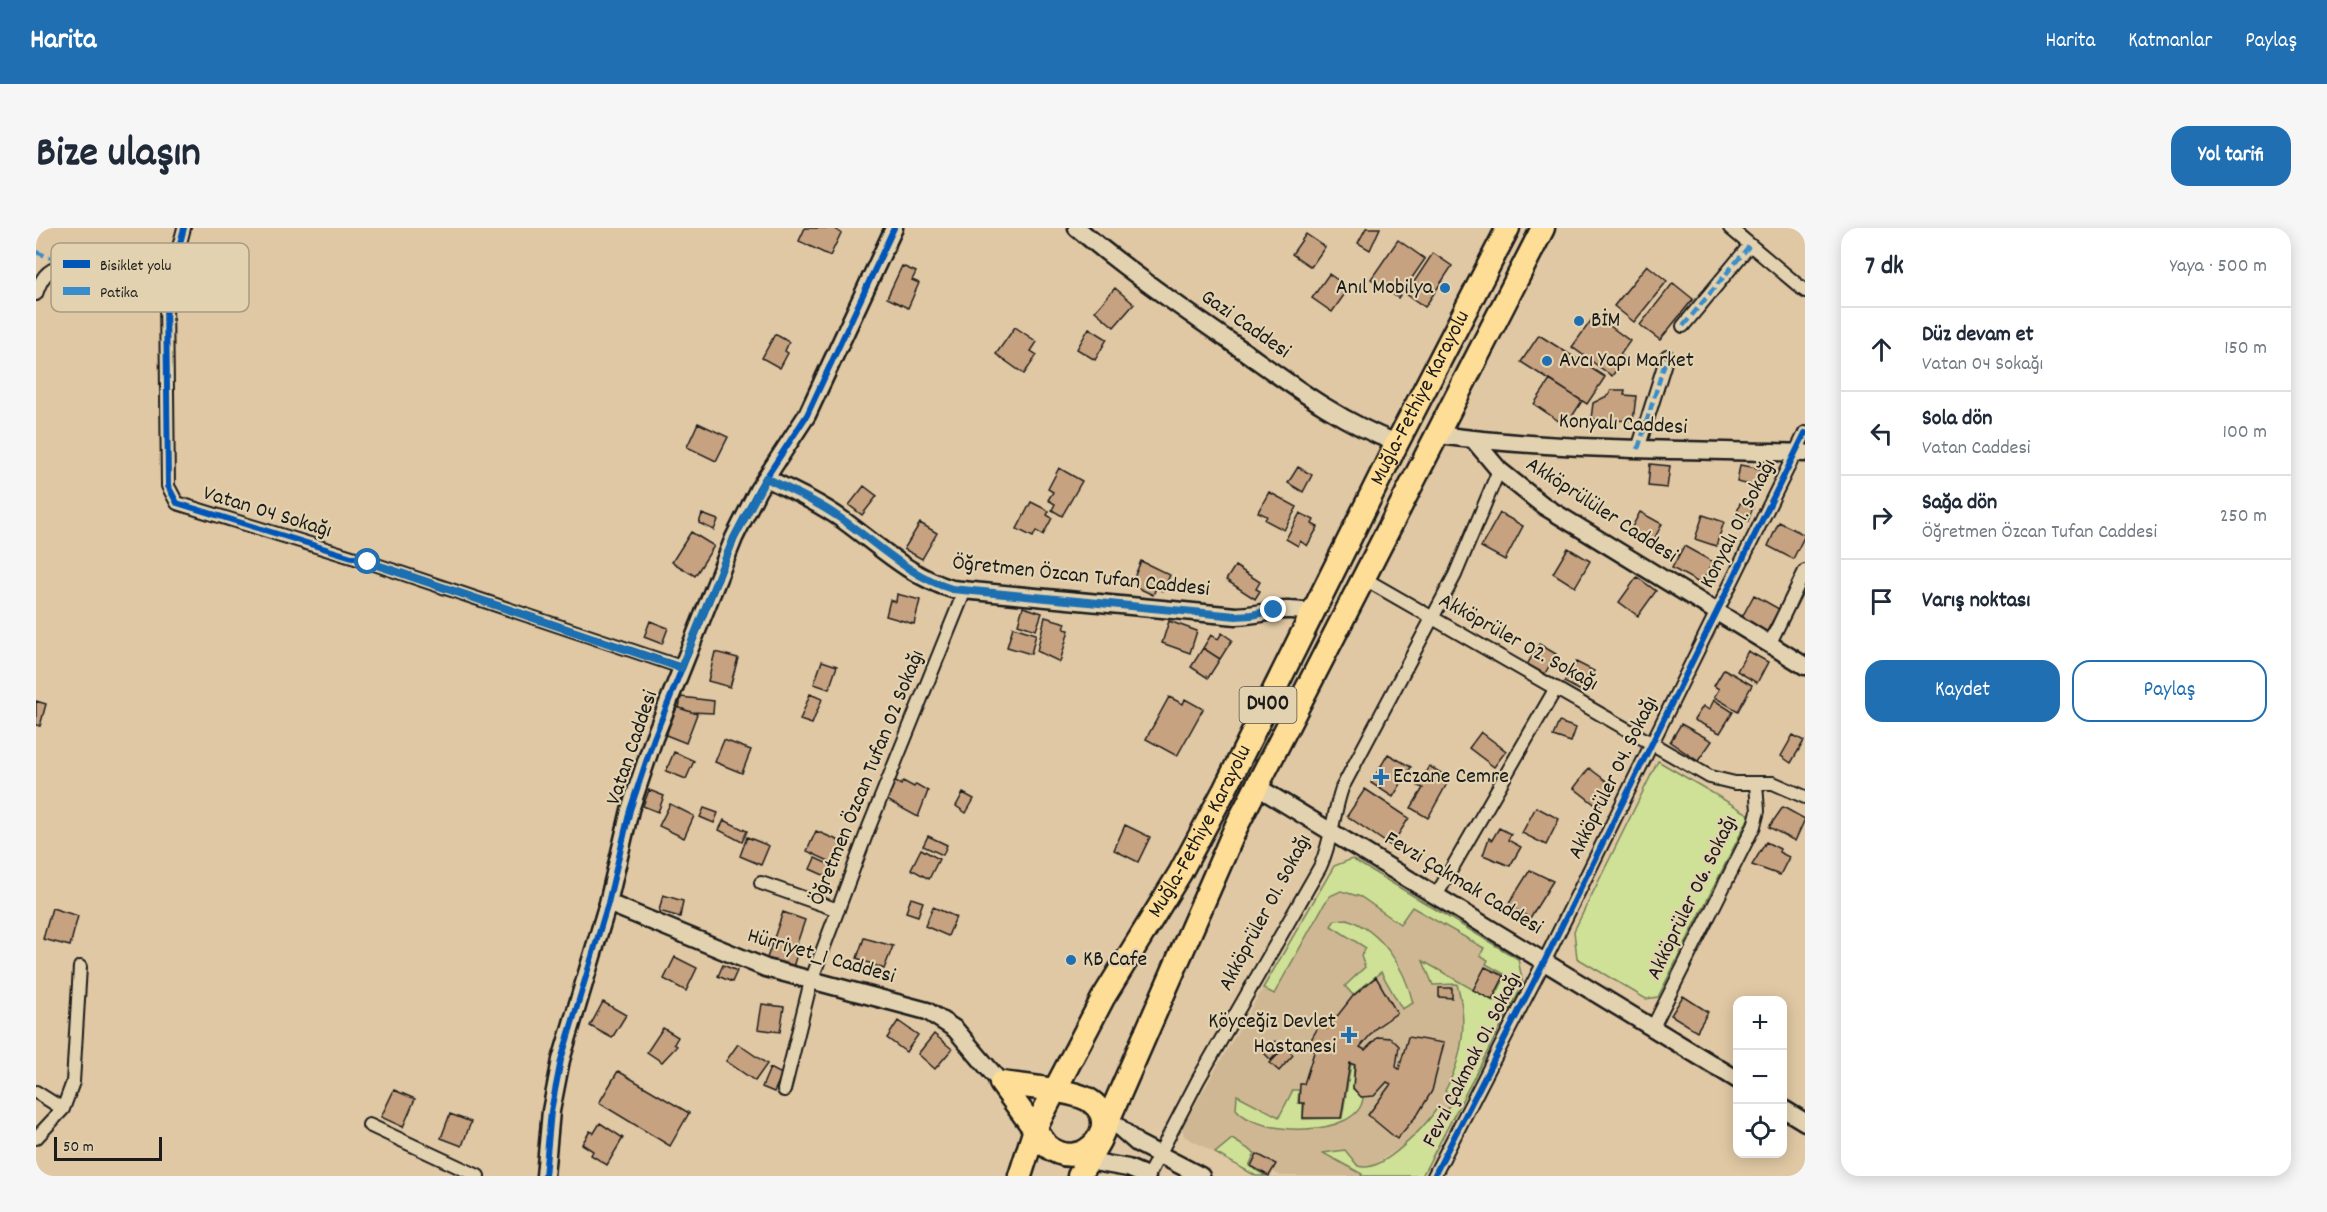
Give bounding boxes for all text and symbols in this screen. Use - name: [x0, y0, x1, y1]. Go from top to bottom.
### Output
- text: Harita: [30, 22, 96, 62]
- text: Harita: [2045, 27, 2095, 57]
- text: Katmanlar: [2128, 27, 2212, 57]
- text: Paylaş: [2245, 27, 2297, 57]
- text: Bize ulaşın: [36, 126, 201, 186]
- button: Yol tarifi: [2171, 126, 2291, 186]
- legend: [51, 243, 249, 312]
- text: 7 dk: [1865, 249, 1904, 286]
- text: Yaya · 500 m: [2170, 253, 2267, 281]
- text: Bisiklet yolu: [100, 255, 172, 278]
- place label: Anıl Mobilya: [1336, 273, 1434, 304]
- marker: Anıl Mobilya: [1438, 281, 1452, 295]
- text: Patika: [100, 282, 138, 305]
- street label: Gazi Caddesi: [1194, 283, 1296, 367]
- street label: Muğla-Fethiye Karayolu: [1363, 305, 1478, 491]
- place label: BİM: [1591, 306, 1620, 337]
- marker: BİM: [1572, 314, 1586, 328]
- text: Düz devam et: [1922, 320, 2034, 351]
- icon: ahead: [1865, 333, 1898, 366]
- text: 150 m: [2224, 335, 2267, 363]
- place label: Avcı Yapı Market: [1559, 346, 1694, 377]
- text: Vatan 04 Sokağı: [1922, 351, 2043, 379]
- marker: Avcı Yapı Market: [1540, 354, 1554, 368]
- text: Sola dön: [1922, 404, 1992, 435]
- street label: Konyalı Caddesi: [1558, 406, 1688, 444]
- icon: left: [1865, 417, 1898, 450]
- text: 100 m: [2223, 419, 2267, 447]
- text: Vatan Caddesi: [1922, 435, 2030, 463]
- street label: Akköprülüler Caddesi: [1519, 450, 1683, 572]
- street label: Konyalı 01. Sokağı: [1693, 454, 1785, 594]
- street label: Vatan 04 Sokağı: [199, 479, 335, 547]
- text: Sağa dön: [1922, 488, 1997, 519]
- icon: right: [1865, 501, 1898, 534]
- text: 250 m: [2220, 503, 2267, 531]
- text: Öğretmen Özcan Tufan Caddesi: [1922, 519, 2157, 547]
- route start: [354, 548, 380, 574]
- street label: Öğretmen Özcan Tufan Caddesi: [951, 548, 1211, 606]
- icon: arrive: [1865, 585, 1898, 618]
- street label: Akköprüler 02. Sokağı: [1432, 586, 1604, 700]
- text: Varış noktası: [1922, 586, 2030, 617]
- route end: [1260, 596, 1286, 622]
- street label: Öğretmen Özcan Tufan 02 Sokağı: [803, 646, 933, 910]
- button: Kaydet: [1865, 660, 2060, 722]
- button: Paylaş: [2072, 660, 2267, 722]
- street label: Vatan Caddesi: [599, 687, 667, 809]
- road number: D400: [1240, 687, 1296, 723]
- street label: Akköprüler 04. Sokağı: [1561, 691, 1667, 865]
- street label: Muğla-Fethiye Karayolu: [1140, 740, 1260, 924]
- place label: Eczane Cemre: [1393, 762, 1509, 793]
- marker: Eczane Cemre: [1374, 770, 1388, 784]
- street label: Akköprüler 06. Sokağı: [1640, 810, 1746, 986]
- street label: Fevzi Çakmak Caddesi: [1378, 824, 1548, 944]
- street label: Akköprüler 01. Sokağı: [1212, 829, 1320, 997]
- street label: Hürriyet_1 Caddesi: [743, 921, 899, 993]
- place label: KB Cafe: [1083, 945, 1147, 976]
- marker: KB Cafe: [1064, 953, 1078, 967]
- street label: Fevzi Çakmak 01. Sokağı: [1415, 967, 1531, 1153]
- map controls: [1733, 996, 1787, 1158]
- button: +: [1733, 996, 1787, 1050]
- place label: Köyceğiz Devlet Hastanesi: [1208, 1007, 1336, 1063]
- marker: Köyceğiz Devlet Hastanesi: [1340, 1026, 1358, 1044]
- button: −: [1733, 1050, 1787, 1104]
- button: locate: [1733, 1104, 1787, 1158]
- scale bar: [54, 1134, 162, 1162]
- text: 50 m: [63, 1136, 94, 1159]

